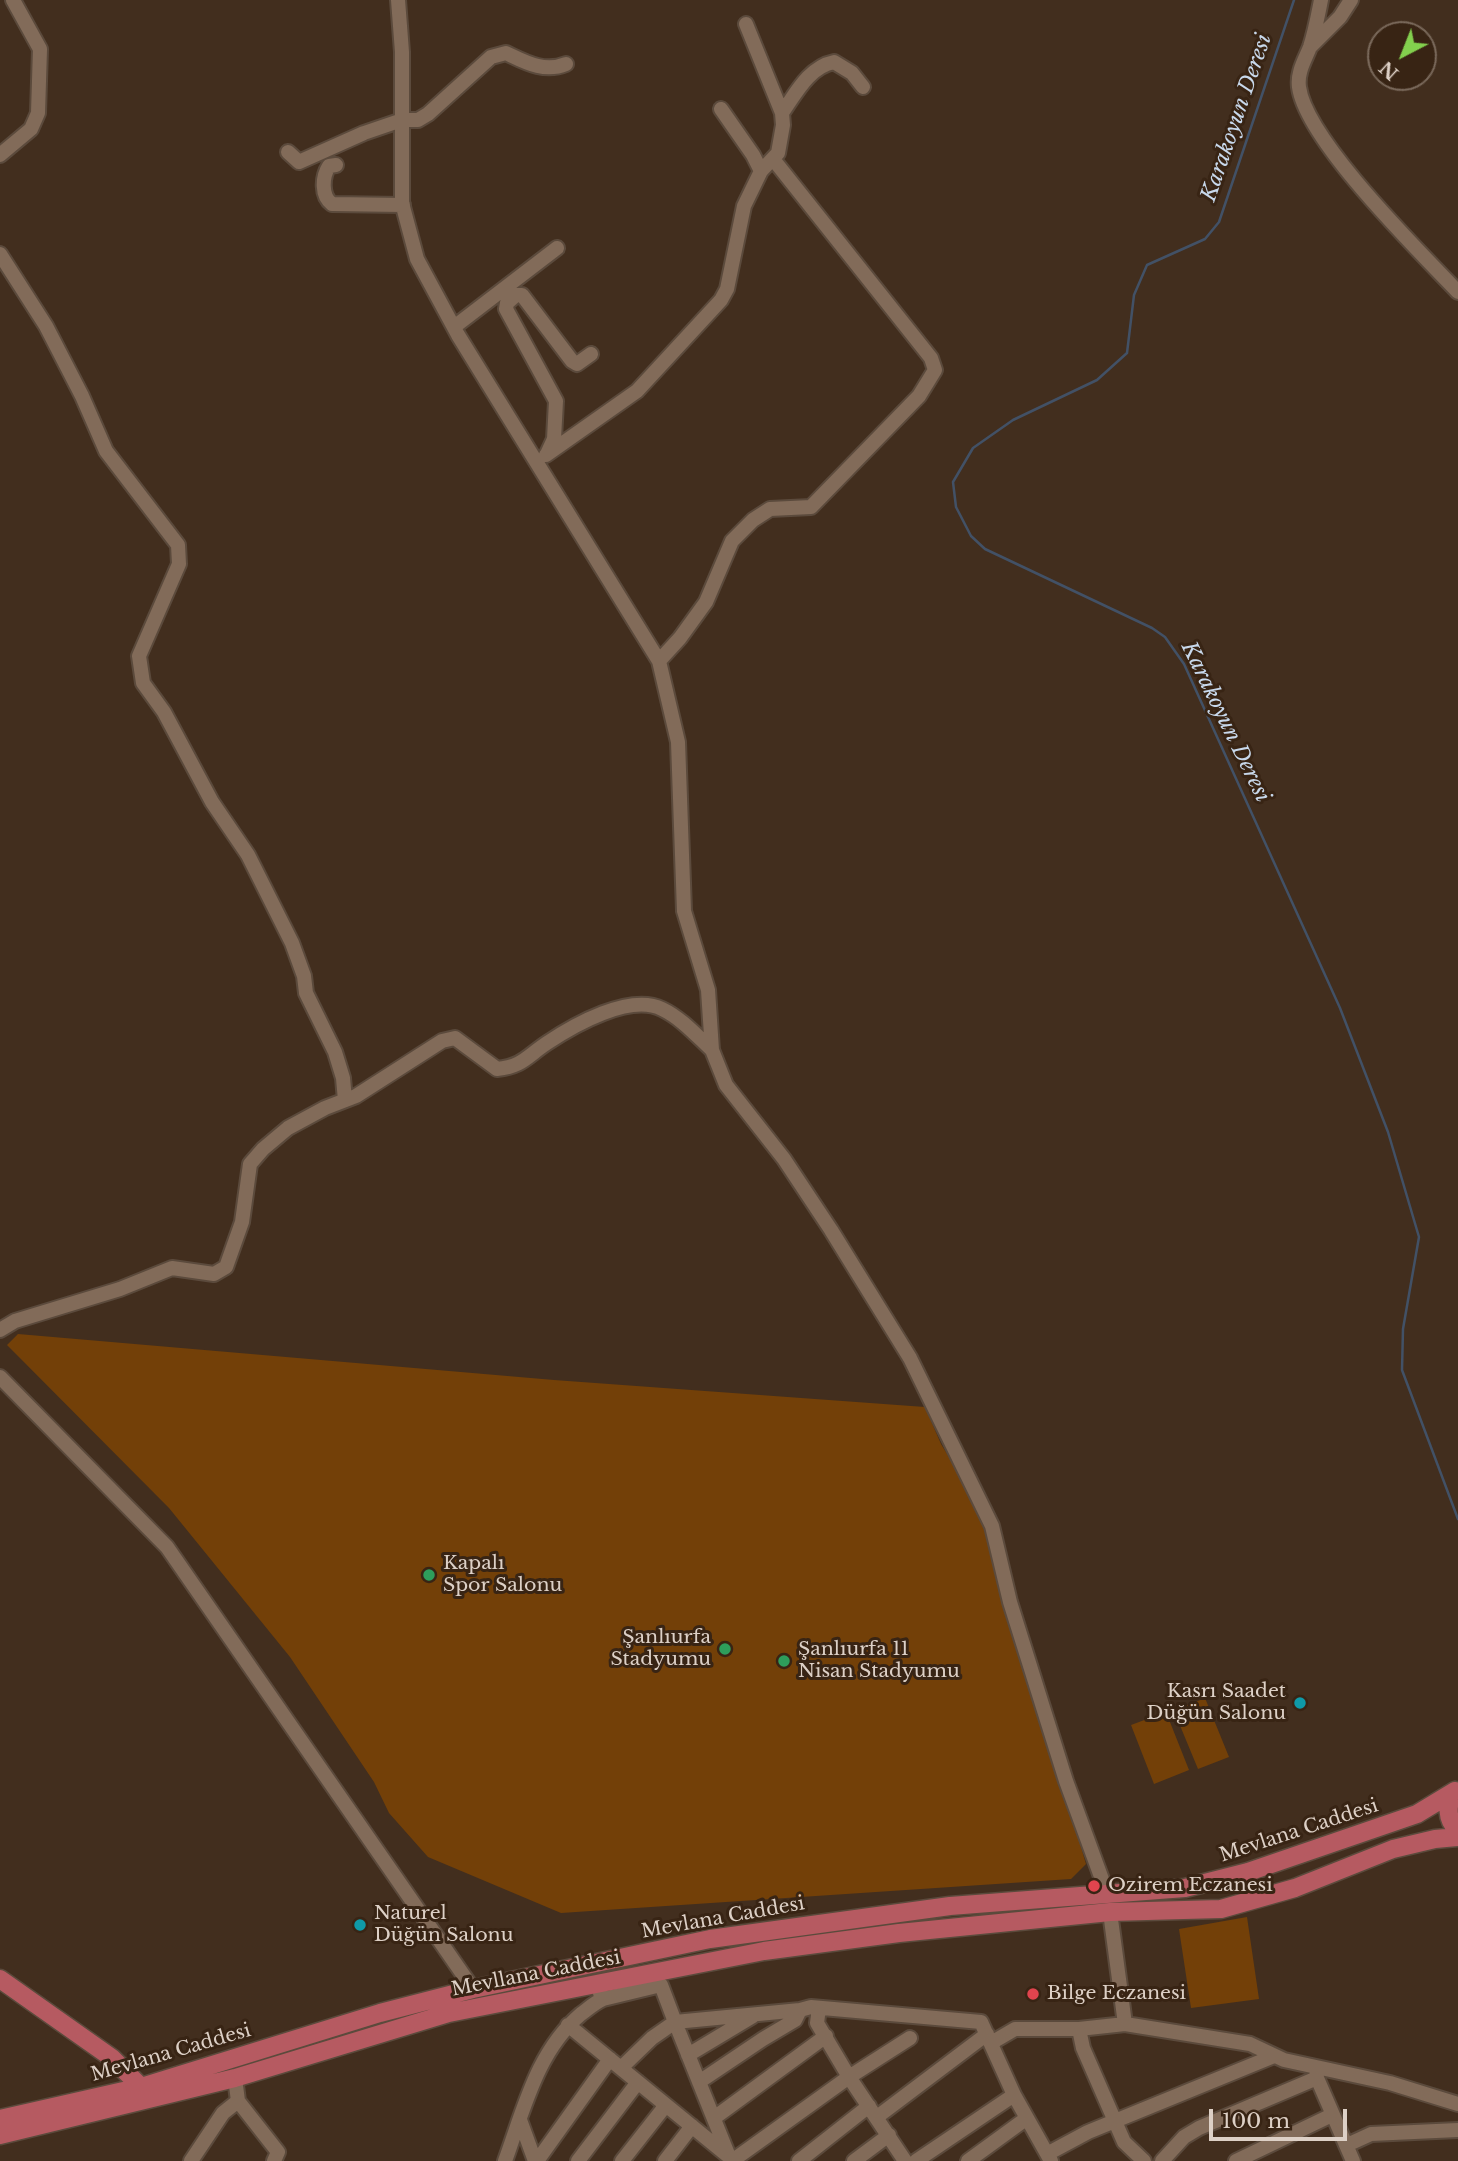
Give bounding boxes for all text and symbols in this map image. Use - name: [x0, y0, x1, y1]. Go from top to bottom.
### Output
- north arrow: [1367, 21, 1437, 91]
- water label: Karakoyun Deresi: [1197, 31, 1277, 205]
- text: N: [1375, 56, 1403, 85]
- water label: Karakoyun Deresi: [1175, 638, 1275, 806]
- place label: Kapalı Spor Salonu: [443, 1553, 562, 1597]
- marker: Kapalı Spor Salonu: [421, 1567, 437, 1583]
- place label: Şanlıurfa Stadyumu: [610, 1627, 711, 1671]
- place label: Şanlıurfa 11 Nisan Stadyumu: [798, 1639, 960, 1683]
- marker: Şanlıurfa Stadyumu: [717, 1641, 733, 1657]
- marker: Şanlıurfa 11 Nisan Stadyumu: [776, 1653, 792, 1669]
- place label: Kasrı Saadet Düğün Salonu: [1147, 1681, 1286, 1725]
- marker: Kasrı Saadet Düğün Salonu: [1292, 1695, 1308, 1711]
- street label: Mevlana Caddesi: [1217, 1795, 1381, 1867]
- place label: Ozirem Eczanesi: [1108, 1875, 1273, 1897]
- marker: Ozirem Eczanesi: [1086, 1878, 1102, 1894]
- street label: Mevlana Caddesi: [640, 1892, 806, 1944]
- place label: Naturel Düğün Salonu: [374, 1903, 513, 1947]
- marker: Naturel Düğün Salonu: [352, 1917, 368, 1933]
- street label: Mevllana Caddesi: [450, 1946, 622, 2002]
- place label: Bilge Eczanesi: [1047, 1983, 1186, 2005]
- marker: Bilge Eczanesi: [1025, 1986, 1041, 2002]
- street label: Mevlana Caddesi: [88, 2019, 254, 2087]
- scale bar: [1213, 2094, 1351, 2138]
- text: 100 m: [1222, 2108, 1290, 2134]

